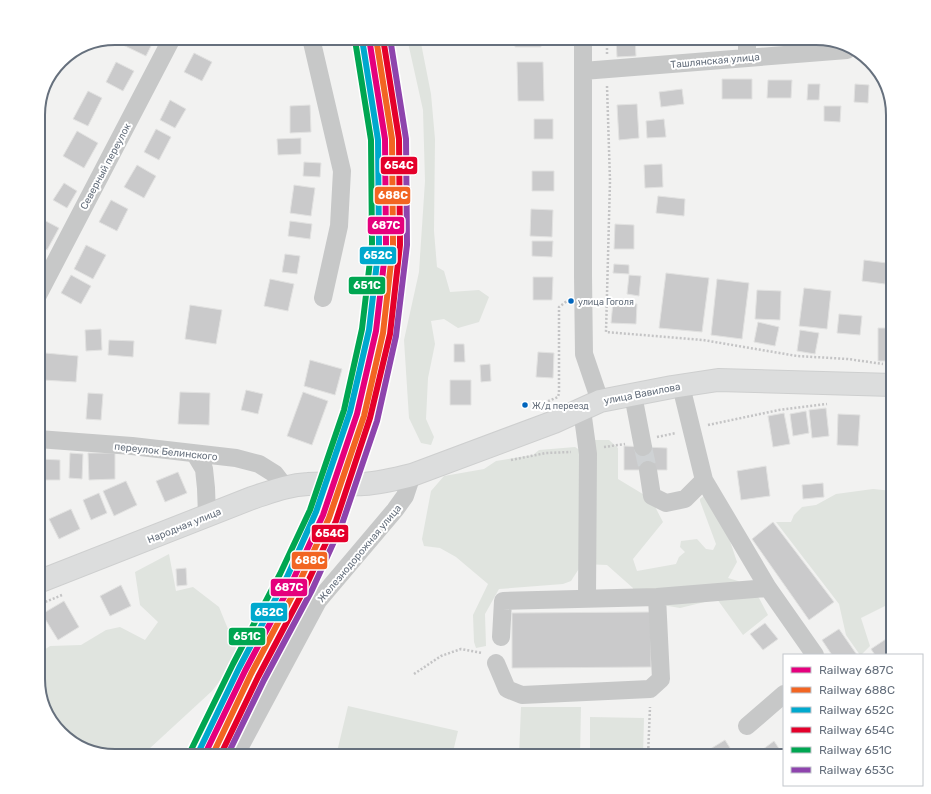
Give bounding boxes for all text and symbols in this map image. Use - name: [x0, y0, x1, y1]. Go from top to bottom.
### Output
- street label: Ташлянская улица: [670, 51, 760, 71]
- street label: Северный переулок: [78, 121, 134, 212]
- line badge: 654С: [380, 156, 418, 175]
- text: 654С: [384, 159, 414, 172]
- line badge: 688С: [374, 186, 411, 205]
- text: 688С: [378, 189, 408, 202]
- line badge: 687С: [367, 216, 405, 235]
- text: 687С: [372, 219, 401, 232]
- line badge: 652С: [359, 246, 397, 265]
- text: 652С: [363, 249, 393, 262]
- line badge: 651С: [348, 276, 386, 295]
- text: 651С: [353, 279, 381, 292]
- marker: улица Гоголя: [566, 296, 576, 306]
- place label: улица Гоголя: [578, 297, 634, 307]
- street label: улица Вавилова: [603, 381, 682, 407]
- marker: Ж/д переезд: [520, 400, 530, 410]
- place label: Ж/д переезд: [532, 401, 589, 411]
- street label: переулок Белинского: [114, 441, 218, 463]
- street label: Железнодорожная улица: [315, 502, 404, 605]
- street label: Народная улица: [146, 506, 223, 546]
- line badge: 654С: [311, 524, 349, 543]
- text: 654С: [315, 527, 345, 540]
- line badge: 688С: [291, 551, 328, 570]
- text: 688С: [295, 554, 325, 567]
- line badge: 687С: [270, 578, 308, 597]
- text: 687С: [275, 581, 304, 594]
- line badge: 652С: [250, 602, 288, 622]
- text: 652С: [254, 606, 284, 619]
- line badge: 651С: [228, 627, 266, 646]
- text: 651С: [233, 630, 261, 643]
- legend: [783, 654, 923, 786]
- text: Railway 687С: [819, 663, 894, 677]
- text: Railway 688С: [819, 683, 895, 697]
- text: Railway 652С: [819, 703, 894, 717]
- text: Railway 654С: [819, 723, 894, 737]
- text: Railway 651С: [819, 743, 892, 757]
- text: Railway 653С: [819, 763, 894, 777]

